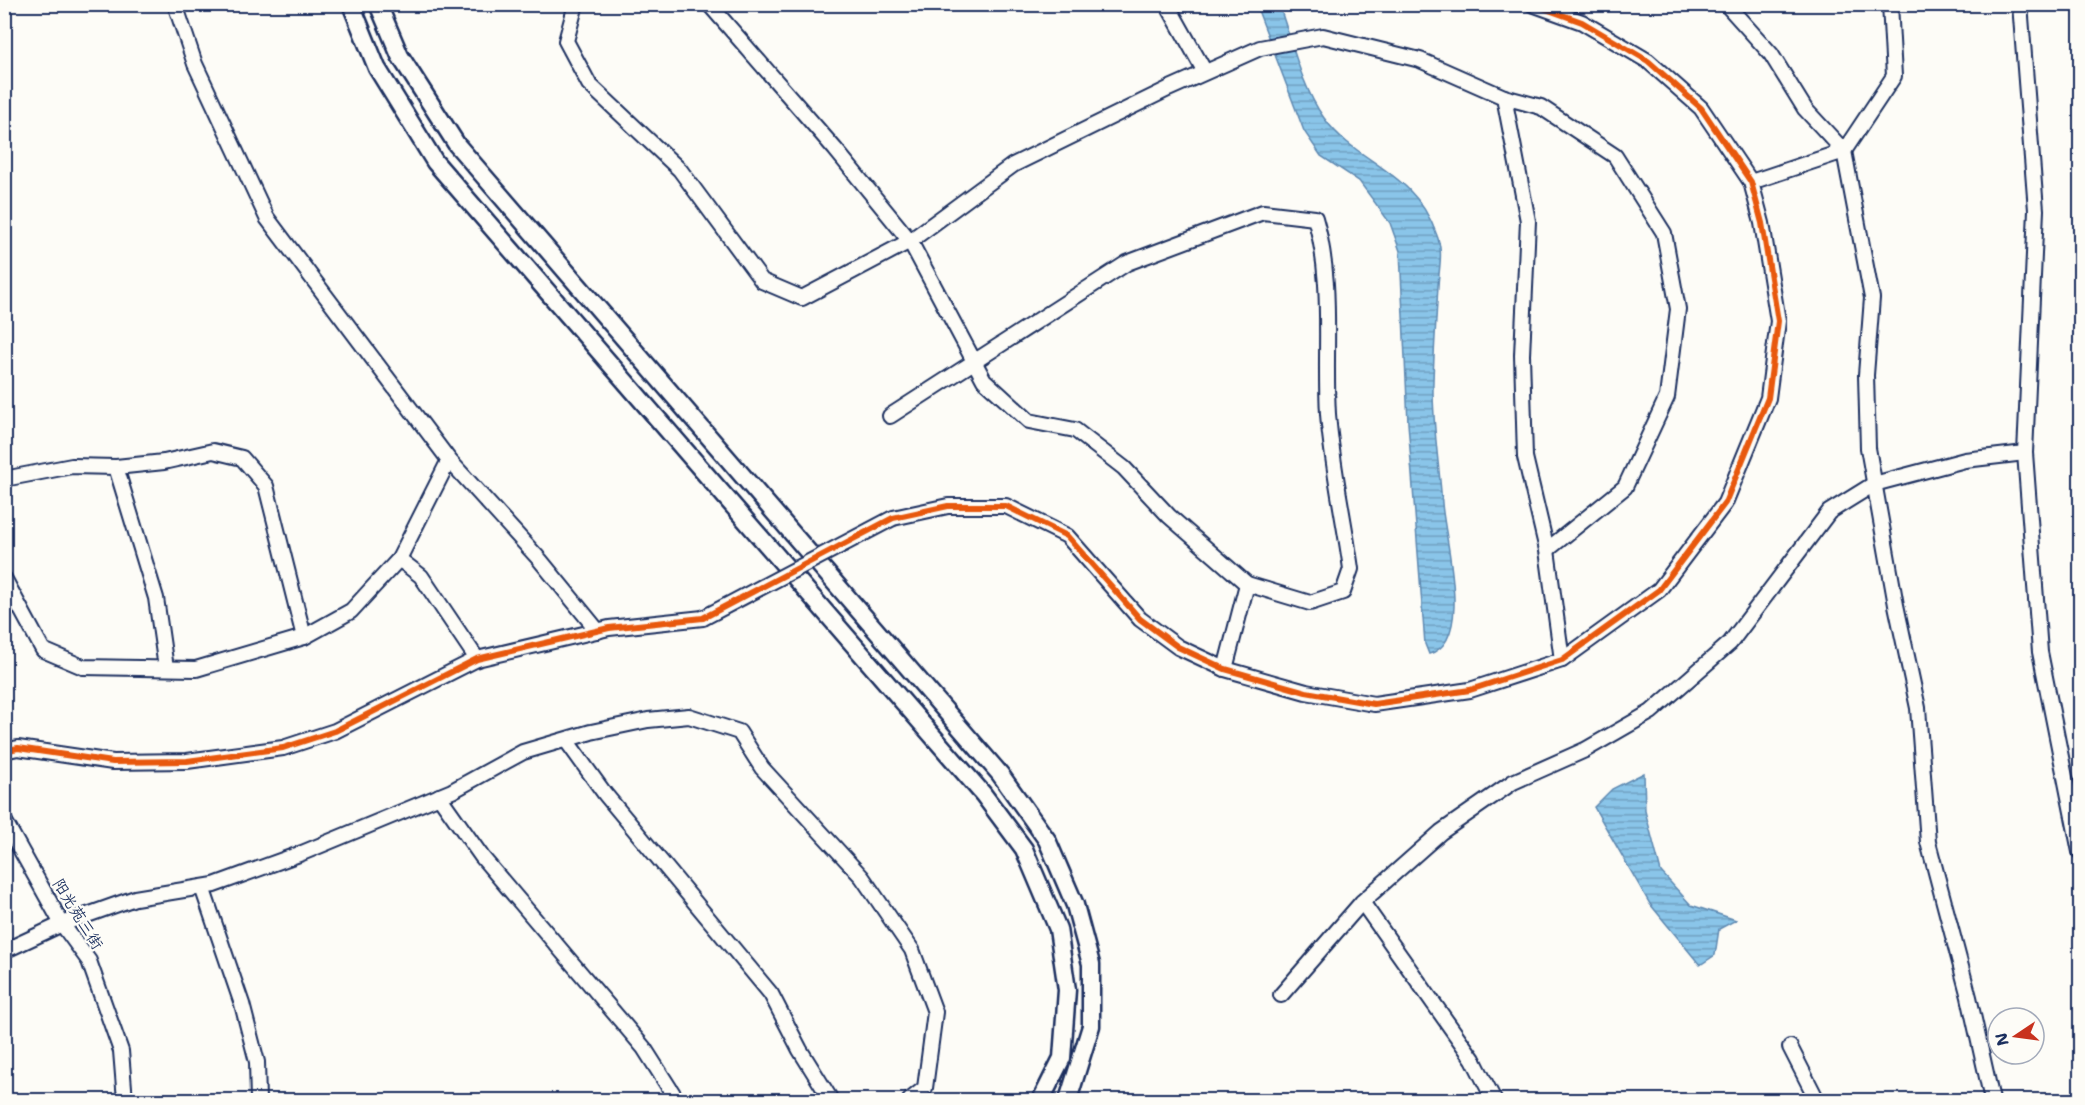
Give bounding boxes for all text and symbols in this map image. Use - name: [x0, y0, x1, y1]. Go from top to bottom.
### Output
- street label: 阳光苑三街: [48, 875, 108, 953]
- north arrow: [1986, 1006, 2046, 1066]
- text: N: [1990, 1031, 2014, 1048]

